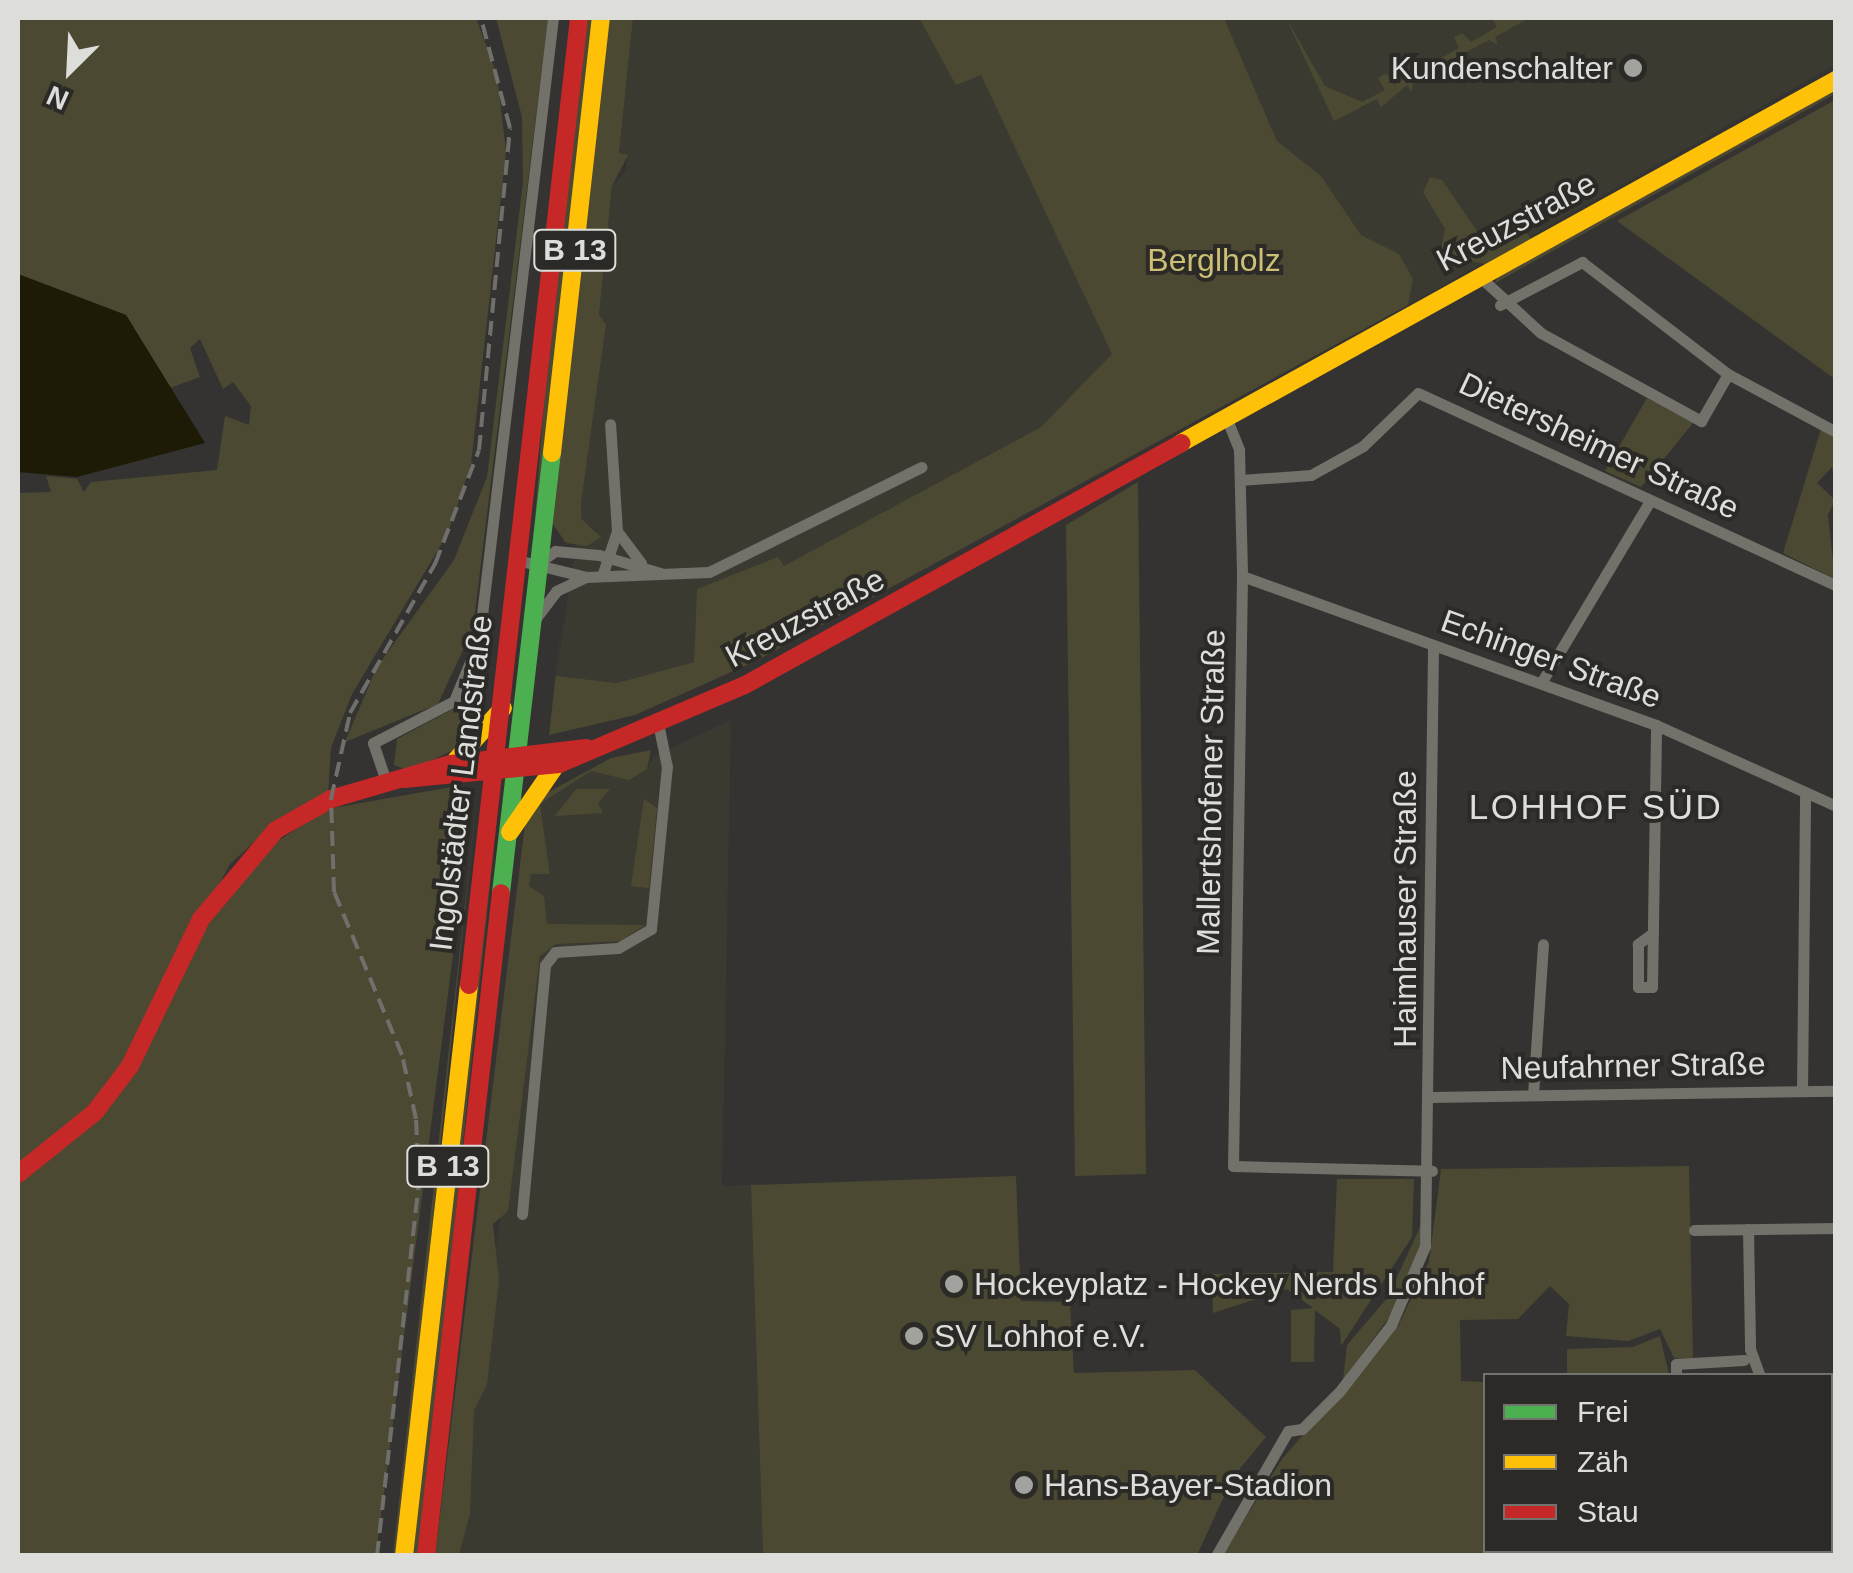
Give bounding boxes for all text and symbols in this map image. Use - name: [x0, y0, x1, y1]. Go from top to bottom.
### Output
- north arrow: [20, 20, 120, 120]
- place label: Kundenschalter: [1391, 49, 1613, 87]
- marker: Kundenschalter: [1622, 57, 1644, 79]
- text: N: [42, 80, 73, 116]
- street label: Kreuzstraße: [1430, 164, 1602, 280]
- road number: B 13: [532, 225, 618, 275]
- park label: Berglholz: [1147, 241, 1281, 279]
- street label: Dietersheimer Straße: [1453, 364, 1745, 528]
- street label: Kreuzstraße: [719, 560, 891, 676]
- street label: Echinger Straße: [1436, 601, 1666, 717]
- street label: Ingolstädter Landstraße: [421, 613, 501, 953]
- street label: Mallertshofener Straße: [1189, 629, 1233, 955]
- street label: Haimhauser Straße: [1386, 770, 1424, 1048]
- district label: LOHHOF SÜD: [1469, 786, 1723, 828]
- street label: Neufahrner Straße: [1500, 1044, 1766, 1088]
- road number: B 13: [406, 1141, 490, 1191]
- place label: Hockeyplatz - Hockey Nerds Lohhof: [974, 1265, 1484, 1303]
- marker: Hockeyplatz - Hockey Nerds Lohhof: [943, 1273, 965, 1295]
- place label: SV Lohhof e.V.: [934, 1317, 1146, 1355]
- marker: SV Lohhof e.V.: [903, 1325, 925, 1347]
- legend: [1483, 1373, 1833, 1553]
- text: Frei: [1577, 1395, 1629, 1428]
- text: Zäh: [1577, 1445, 1629, 1478]
- place label: Hans-Bayer-Stadion: [1044, 1466, 1332, 1504]
- marker: Hans-Bayer-Stadion: [1013, 1474, 1035, 1496]
- text: Stau: [1577, 1495, 1639, 1528]

